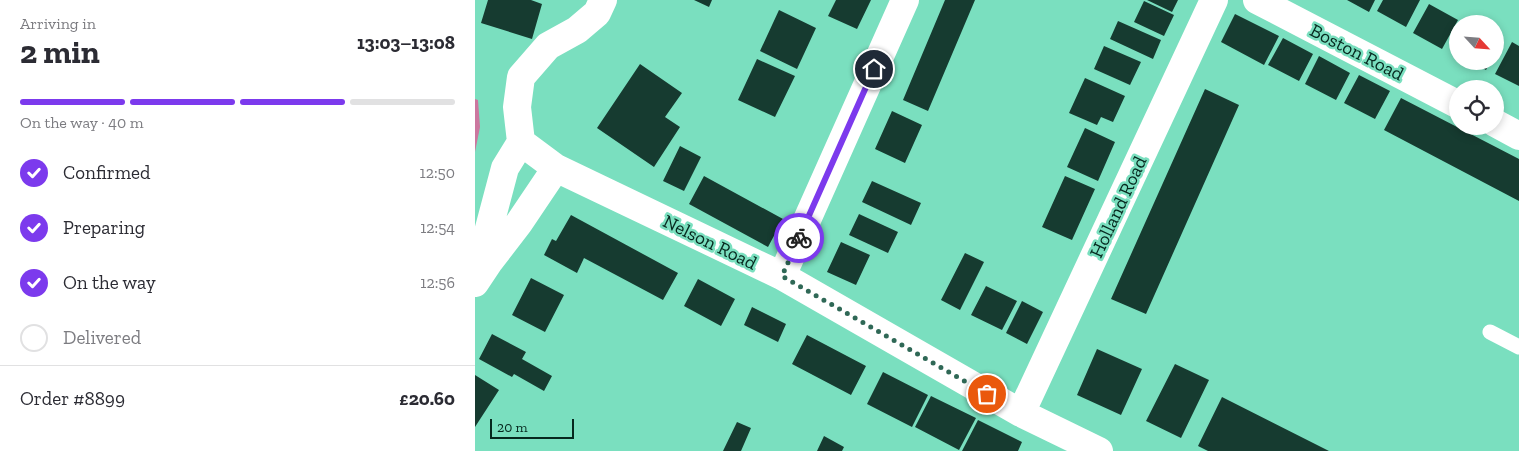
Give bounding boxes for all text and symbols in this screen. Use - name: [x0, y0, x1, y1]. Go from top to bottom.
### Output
- text: Arriving in: [20, 14, 96, 33]
- north arrow: [1449, 15, 1504, 70]
- map controls: [1449, 15, 1504, 135]
- street label: Boston Road: [1306, 19, 1408, 86]
- text: 13:03–13:08: [357, 31, 455, 54]
- text: 2 min: [20, 33, 100, 71]
- pin: [853, 48, 895, 90]
- icon: home: [860, 55, 888, 83]
- button: locate: [1449, 80, 1504, 135]
- text: On the way · 40 m: [20, 113, 144, 132]
- street label: Holland Road: [1084, 152, 1152, 261]
- icon: check: [20, 159, 48, 187]
- text: Confirmed: [63, 161, 150, 184]
- text: 12:50: [420, 163, 455, 182]
- street label: Nelson Road: [659, 209, 761, 275]
- courier: [774, 213, 824, 263]
- icon: check: [20, 214, 48, 242]
- text: Preparing: [63, 216, 145, 239]
- text: 12:54: [420, 218, 455, 237]
- icon: bike: [785, 224, 813, 252]
- icon: check: [20, 269, 48, 297]
- text: On the way: [63, 271, 156, 294]
- text: 12:56: [420, 273, 455, 292]
- text: Delivered: [63, 326, 141, 349]
- pin: [966, 373, 1008, 415]
- icon: bag: [973, 380, 1001, 408]
- text: Order #8899: [20, 387, 125, 410]
- text: £20.60: [399, 387, 455, 410]
- scale bar: [490, 416, 574, 439]
- text: 20 m: [497, 419, 528, 436]

